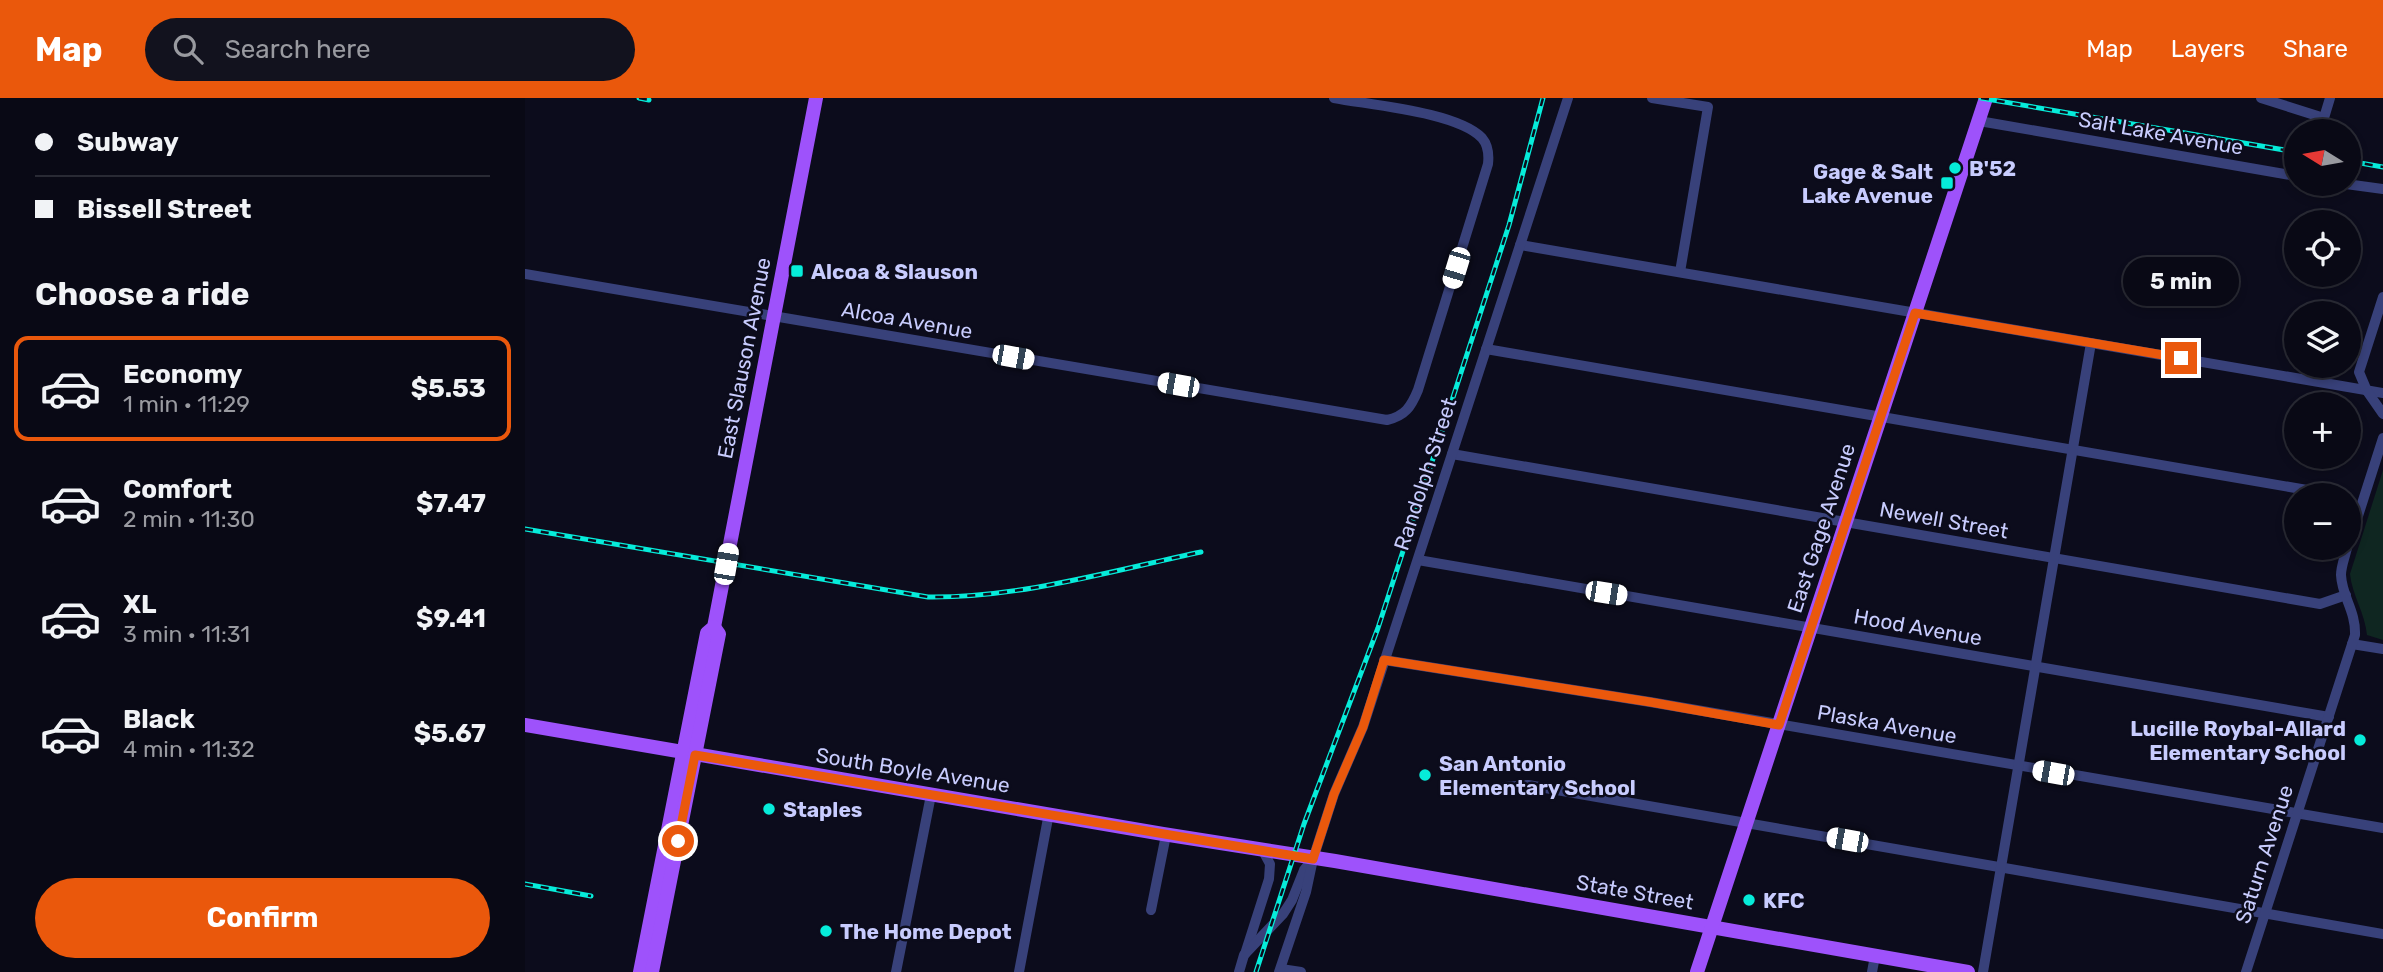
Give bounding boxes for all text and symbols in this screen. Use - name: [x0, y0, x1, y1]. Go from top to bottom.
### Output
- search box: [145, 18, 635, 81]
- text: Map: [35, 30, 103, 69]
- icon: search: [169, 30, 207, 68]
- text: Search here: [225, 34, 370, 65]
- text: Map: [2086, 35, 2133, 63]
- text: Layers: [2171, 35, 2245, 63]
- text: Share: [2283, 35, 2348, 63]
- street label: Salt Lake Avenue: [2077, 106, 2245, 160]
- north arrow: [2284, 119, 2361, 196]
- map controls: [2284, 119, 2361, 560]
- text: Subway: [77, 127, 179, 158]
- place label: B'52: [1969, 156, 2016, 181]
- place label: Gage & Salt Lake Avenue: [1802, 159, 1933, 208]
- marker: B'52: [1947, 160, 1963, 176]
- marker: Gage & Salt Lake Avenue: [1939, 175, 1955, 191]
- text: Bissell Street: [77, 194, 251, 225]
- button: locate: [2284, 210, 2361, 287]
- car: [1440, 245, 1473, 291]
- street label: East Slauson Avenue: [712, 255, 776, 461]
- callout: 5 min: [2123, 257, 2239, 306]
- place label: Alcoa & Slauson: [811, 259, 978, 284]
- marker: Alcoa & Slauson: [789, 263, 805, 279]
- text: 5 min: [2150, 267, 2212, 295]
- text: Choose a ride: [35, 275, 249, 313]
- street label: Alcoa Avenue: [840, 296, 974, 344]
- button: layers: [2284, 301, 2361, 378]
- route end: [2165, 342, 2197, 374]
- car: [991, 343, 1036, 371]
- icon: car: [39, 357, 102, 420]
- text: Economy: [123, 359, 242, 390]
- car: [1156, 371, 1201, 399]
- text: $5.53: [411, 373, 486, 404]
- text: 1 min · 11:29: [123, 390, 250, 418]
- button: +: [2284, 392, 2361, 469]
- street label: Randolph Street: [1389, 395, 1461, 553]
- street label: East Gage Avenue: [1782, 440, 1860, 616]
- icon: car: [39, 472, 102, 535]
- text: Comfort: [123, 474, 232, 505]
- button: −: [2284, 483, 2361, 560]
- text: $7.47: [416, 488, 486, 519]
- street label: Newell Street: [1878, 496, 2010, 544]
- text: 2 min · 11:30: [123, 505, 255, 533]
- car: [713, 541, 740, 587]
- car: [1584, 579, 1629, 607]
- icon: car: [39, 587, 102, 650]
- text: XL: [123, 589, 156, 620]
- text: $9.41: [416, 603, 486, 634]
- street label: Hood Avenue: [1852, 603, 1984, 651]
- text: 3 min · 11:31: [123, 620, 250, 648]
- street label: Plaska Avenue: [1815, 699, 1959, 749]
- icon: car: [39, 702, 102, 765]
- text: Black: [123, 704, 195, 735]
- place label: Lucille Roybal-Allard Elementary School: [2130, 716, 2346, 765]
- text: $5.67: [414, 718, 486, 749]
- marker: Lucille Roybal-Allard Elementary School: [2352, 732, 2368, 748]
- text: 4 min · 11:32: [123, 735, 255, 763]
- street label: South Boyle Avenue: [814, 742, 1012, 798]
- place label: San Antonio Elementary School: [1439, 751, 1636, 800]
- car: [2031, 759, 2076, 787]
- marker: San Antonio Elementary School: [1417, 767, 1433, 783]
- street label: Saturn Avenue: [2230, 782, 2298, 926]
- place label: Staples: [783, 797, 862, 822]
- marker: Staples: [761, 801, 777, 817]
- route start: [662, 825, 694, 857]
- car: [1825, 826, 1870, 854]
- street label: State Street: [1574, 869, 1696, 915]
- button: Confirm: [35, 878, 490, 958]
- place label: KFC: [1763, 888, 1805, 913]
- marker: KFC: [1741, 892, 1757, 908]
- place label: The Home Depot: [840, 919, 1012, 944]
- marker: The Home Depot: [818, 923, 834, 939]

